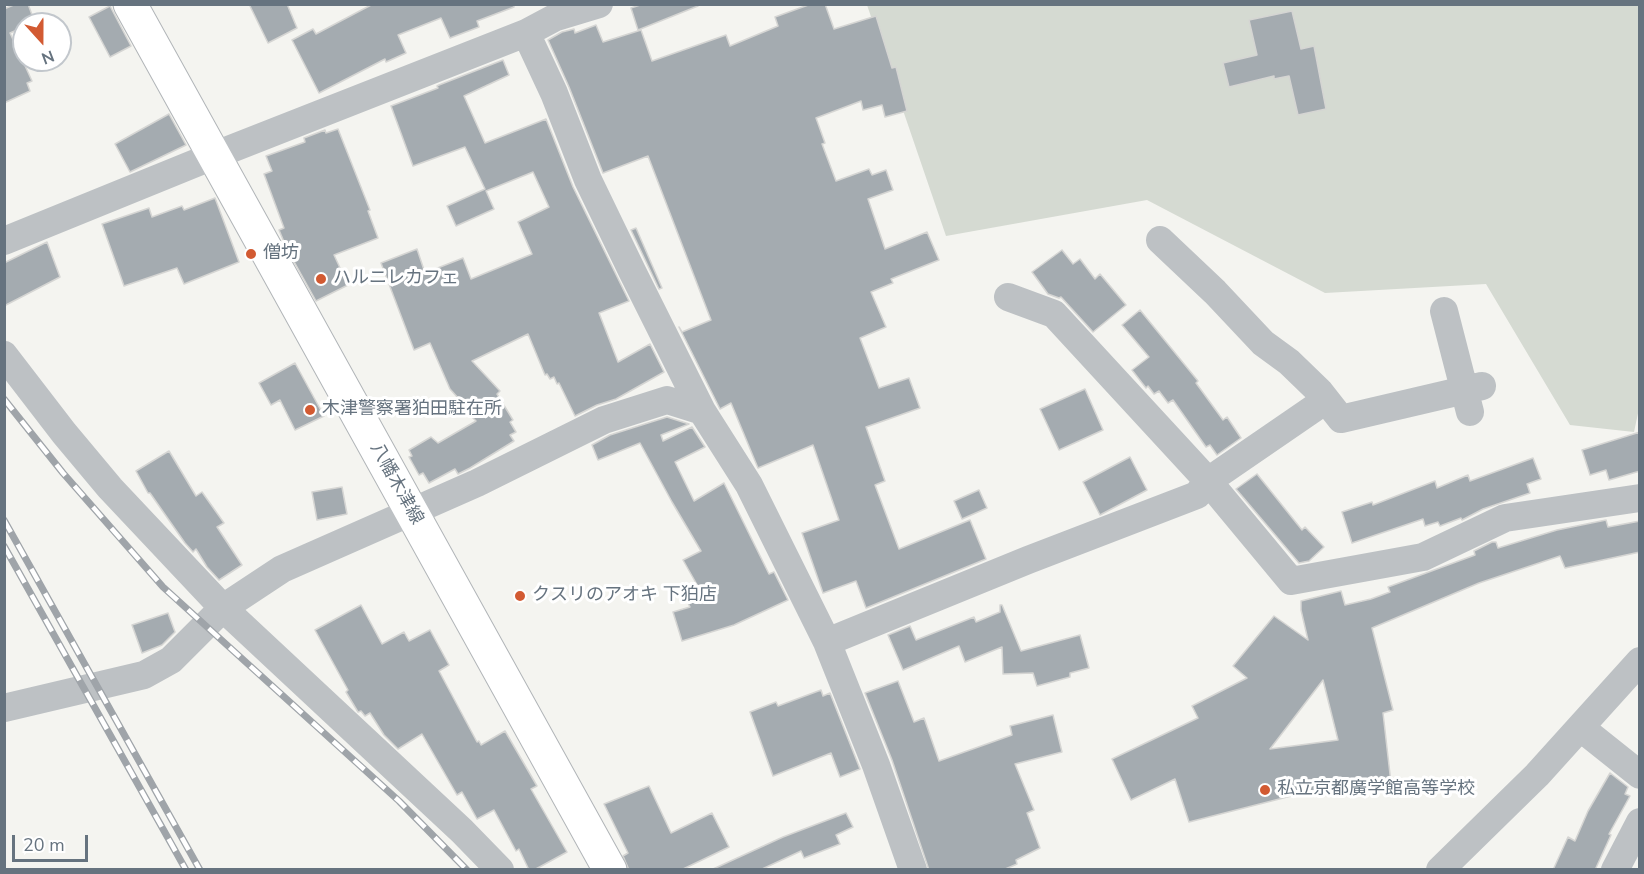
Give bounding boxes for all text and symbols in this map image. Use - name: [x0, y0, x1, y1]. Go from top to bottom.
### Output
- north arrow: [12, 12, 72, 72]
- text: N: [38, 45, 57, 69]
- place label: 僧坊: [263, 243, 299, 265]
- marker: 僧坊: [244, 247, 258, 261]
- place label: ハルニレカフェ: [333, 268, 459, 290]
- marker: ハルニレカフェ: [314, 272, 328, 286]
- place label: 木津警察署狛田駐在所: [322, 399, 502, 421]
- marker: 木津警察署狛田駐在所: [303, 403, 317, 417]
- street label: 八幡木津線: [365, 439, 427, 529]
- place label: クスリのアオキ 下狛店: [532, 585, 717, 607]
- marker: クスリのアオキ 下狛店: [513, 589, 527, 603]
- place label: 私立京都廣学館高等学校: [1277, 779, 1475, 801]
- marker: 私立京都廣学館高等学校: [1258, 783, 1272, 797]
- scale bar: [15, 823, 92, 861]
- text: 20 m: [23, 833, 65, 857]

